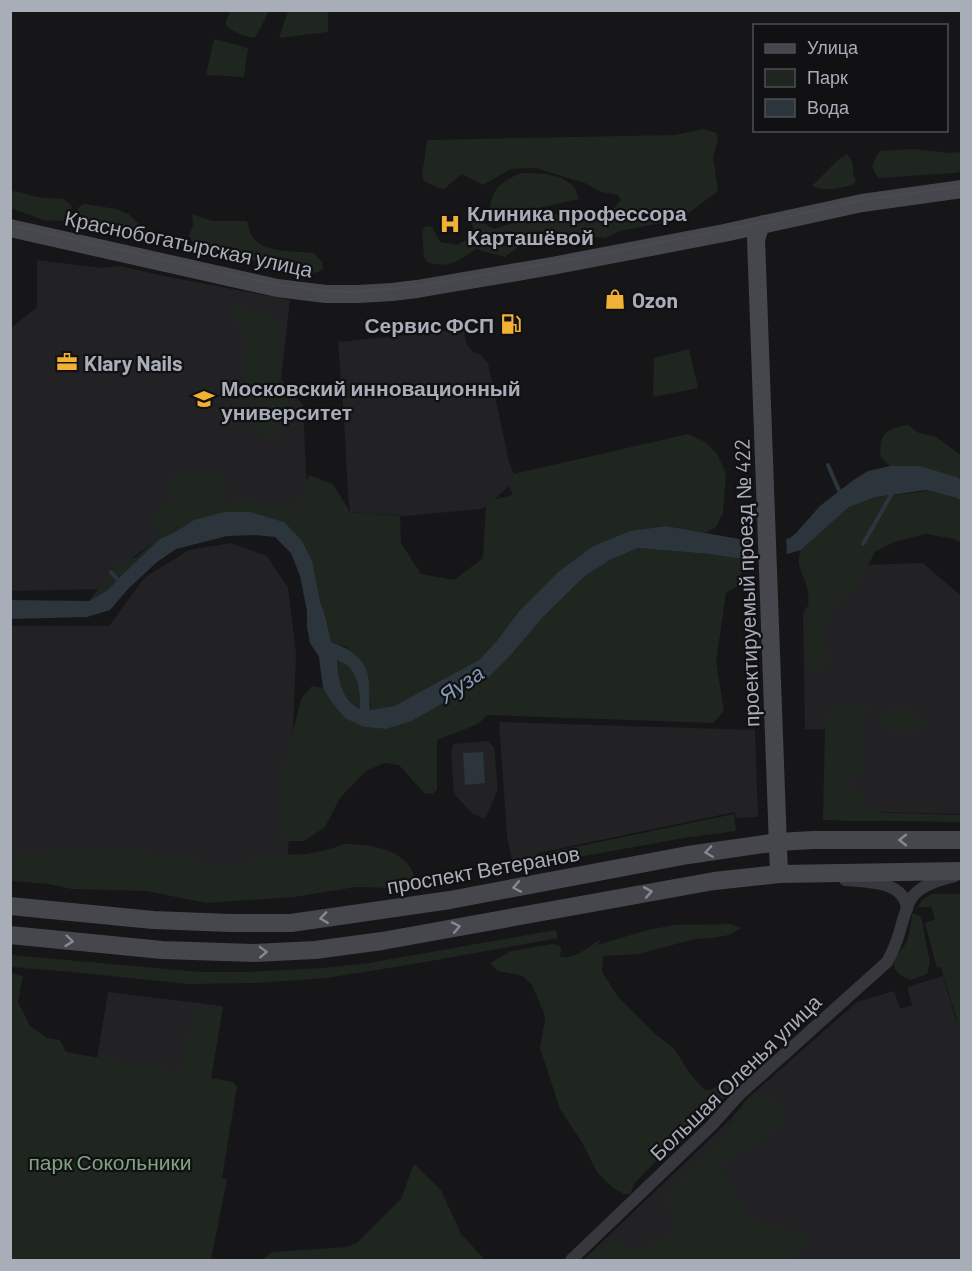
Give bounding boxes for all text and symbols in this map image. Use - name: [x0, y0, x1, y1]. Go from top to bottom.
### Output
- legend: [753, 24, 948, 132]
- text: Улица: [807, 36, 859, 58]
- text: Парк: [807, 66, 848, 88]
- text: Вода: [807, 96, 850, 118]
- place label: Клиника профессора Карташёвой: [467, 200, 687, 249]
- street label: Краснобогатырская улица: [63, 204, 316, 282]
- hospital icon: Клиника профессора Карташёвой: [438, 212, 462, 236]
- shop icon: Ozon: [603, 287, 627, 311]
- place label: Ozon: [632, 287, 678, 312]
- place label: Сервис ФСП: [364, 312, 494, 337]
- fuel station icon: Сервис ФСП: [499, 312, 523, 336]
- office icon: Klary Nails: [55, 350, 79, 374]
- place label: Klary Nails: [84, 350, 183, 375]
- place label: Московский инновационный университет: [221, 375, 521, 424]
- school or university icon: Московский инновационный университет: [192, 387, 216, 411]
- street label: проектируемый проезд № 422: [728, 438, 764, 728]
- water label: Яуза: [433, 659, 489, 709]
- one-way arrow: [899, 834, 908, 846]
- street label: проспект Ветеранов: [385, 840, 581, 898]
- one-way arrow: [704, 846, 713, 858]
- one-way arrow: [512, 880, 522, 893]
- one-way arrow: [643, 886, 653, 899]
- one-way arrow: [320, 912, 329, 924]
- one-way arrow: [451, 921, 461, 934]
- one-way arrow: [64, 934, 73, 947]
- one-way arrow: [259, 946, 268, 959]
- street label: Большая Оленья улица: [644, 989, 826, 1165]
- park label: парк Сокольники: [28, 1149, 192, 1174]

